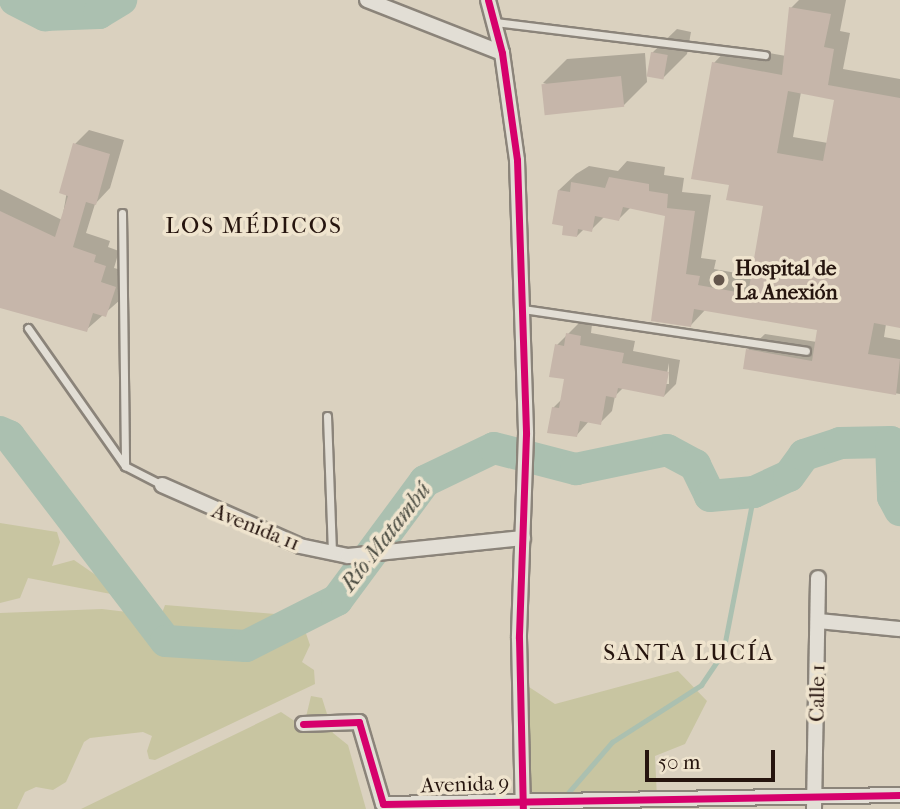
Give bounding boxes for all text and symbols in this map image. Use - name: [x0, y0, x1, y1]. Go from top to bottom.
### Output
- district label: LOS MÉDICOS: [167, 212, 341, 240]
- place label: Hospital de La Anexión: [735, 255, 838, 305]
- marker: Hospital de La Anexión: [709, 270, 729, 290]
- water label: Río Matambú: [335, 477, 437, 597]
- street label: Avenida 11: [208, 498, 304, 556]
- district label: SANTA LUCÍA: [605, 639, 773, 667]
- street label: Calle 1: [804, 664, 830, 722]
- scale bar: [648, 736, 778, 780]
- text: 50 m: [658, 750, 701, 774]
- street label: Avenida 9: [420, 770, 510, 798]

